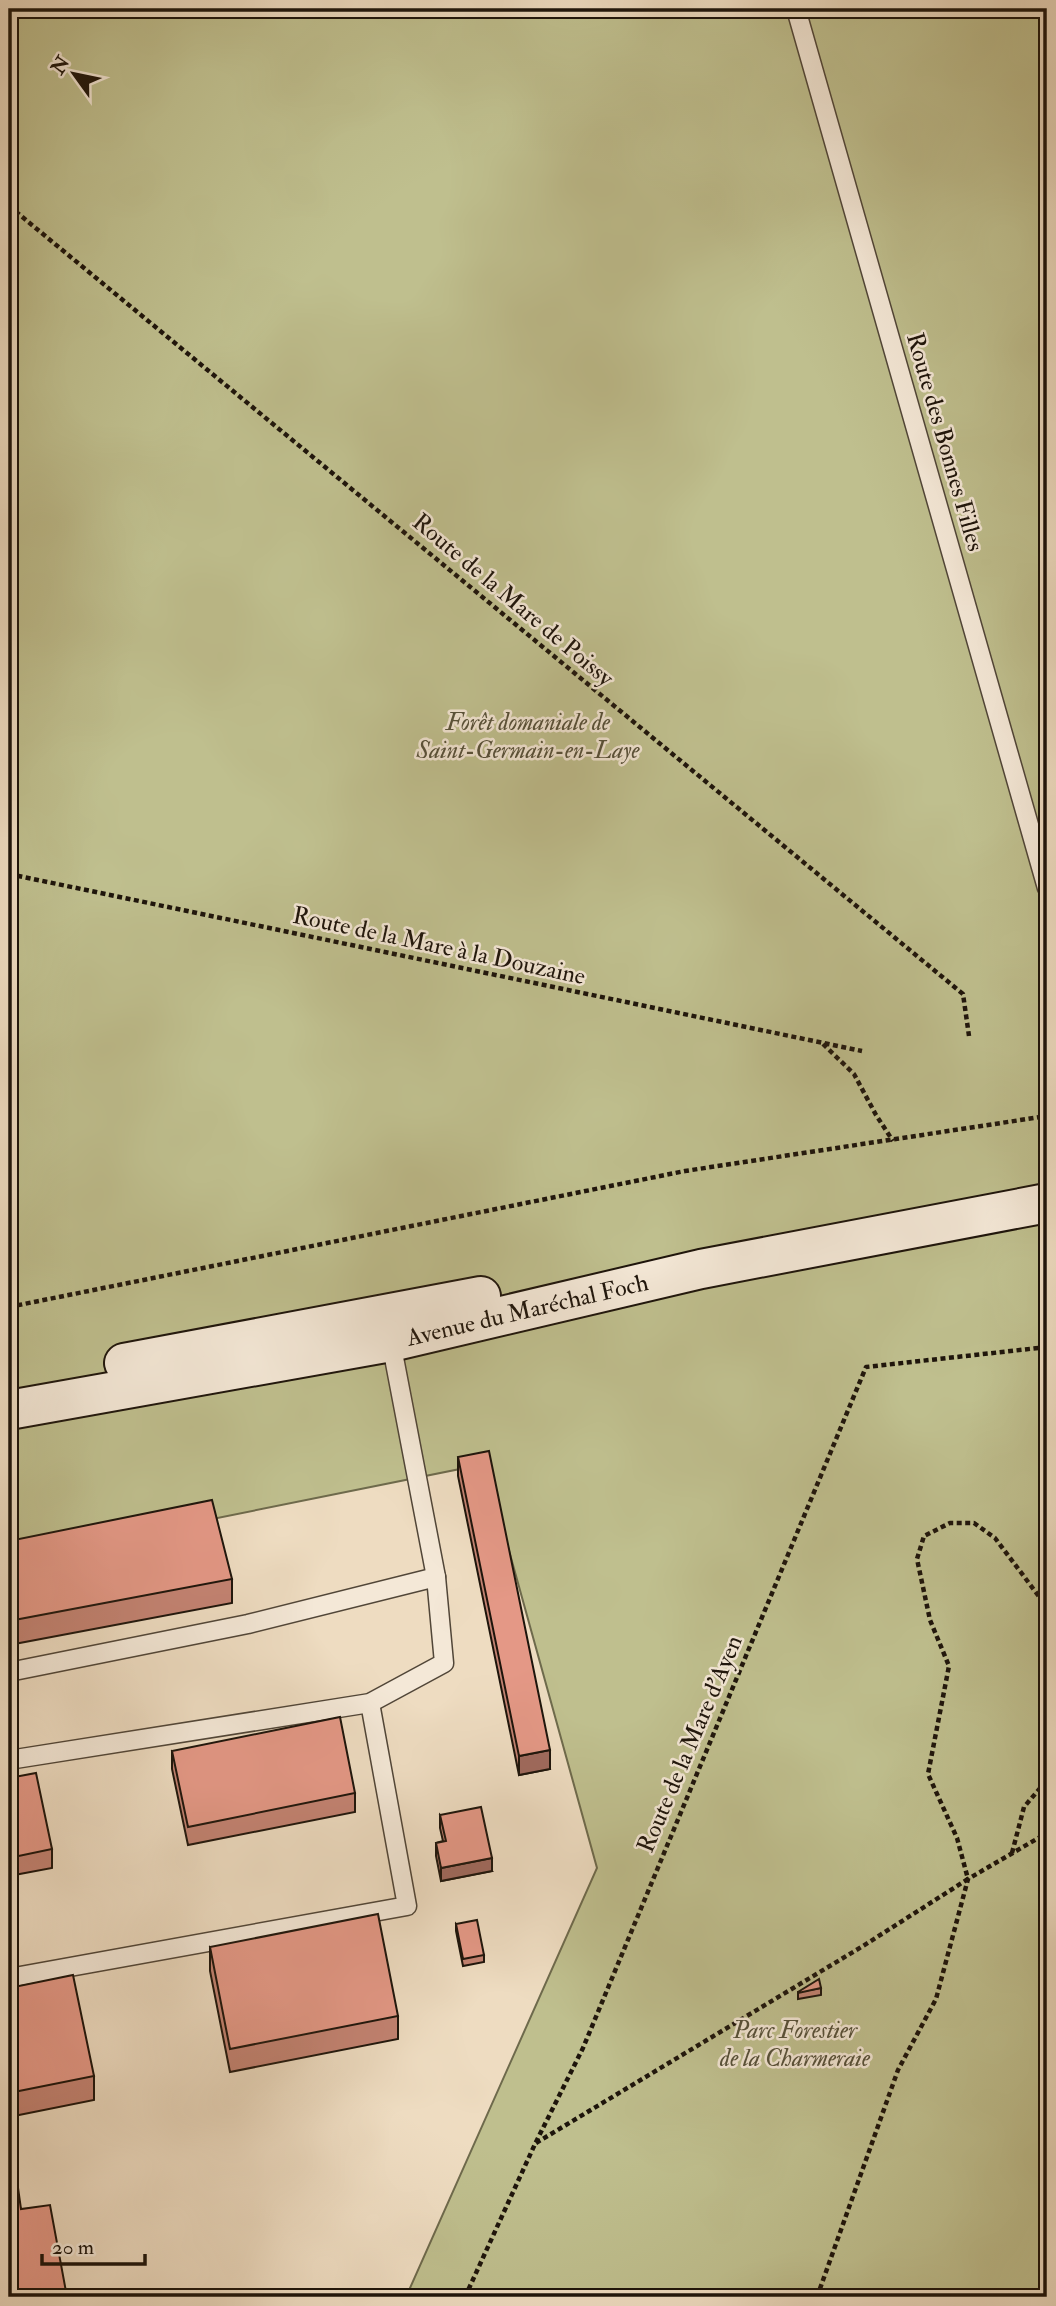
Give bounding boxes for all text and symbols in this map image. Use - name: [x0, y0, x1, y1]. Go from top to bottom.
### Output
- north arrow: [38, 38, 108, 108]
- text: N: [45, 51, 76, 80]
- street label: Route des Bonnes Filles: [899, 329, 991, 555]
- street label: Route de la Mare de Poissy: [406, 507, 620, 694]
- park label: Forêt domaniale de Saint-Germain-en-Laye: [415, 707, 641, 766]
- street label: Route de la Mare à la Douzaine: [290, 900, 588, 992]
- street label: Avenue du Maréchal Foch: [402, 1266, 652, 1354]
- street label: Route de la Mare d'Ayen: [630, 1631, 750, 1857]
- park label: Parc Forestier de la Charmeraie: [719, 2015, 871, 2074]
- scale bar: [42, 2222, 145, 2266]
- text: 20 m: [52, 2234, 94, 2261]

